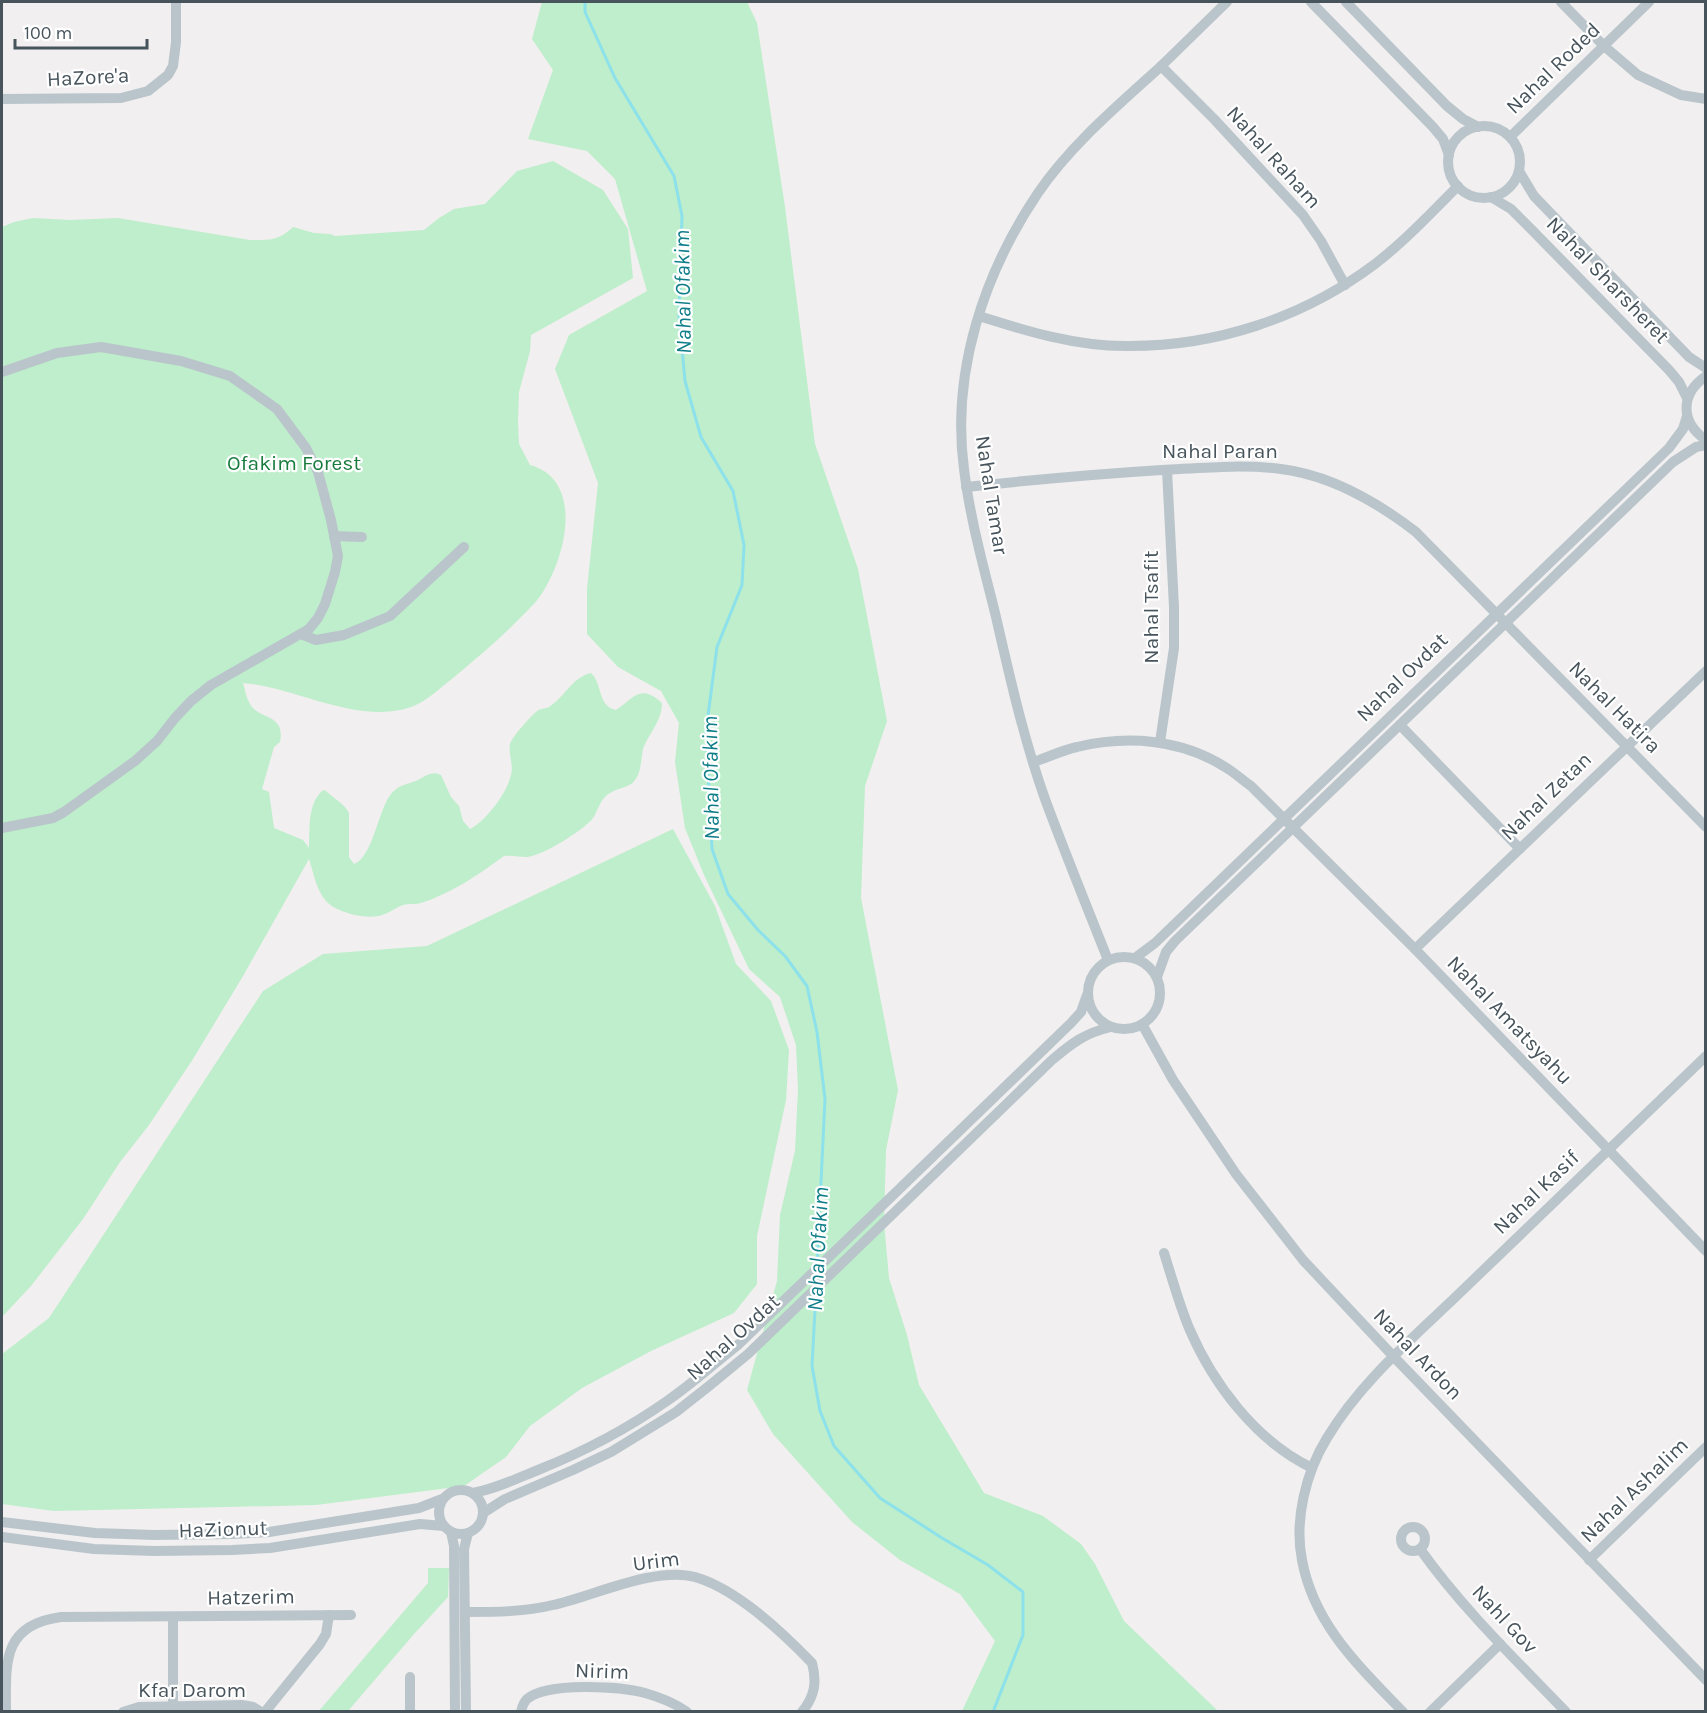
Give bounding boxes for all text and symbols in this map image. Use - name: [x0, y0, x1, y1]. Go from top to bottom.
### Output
- scale bar: [15, 12, 147, 50]
- street label: Nahal Roded: [1501, 17, 1605, 119]
- text: 100 m: [24, 22, 72, 44]
- street label: HaZore'a: [46, 63, 130, 91]
- street label: Nahal Raham: [1222, 101, 1326, 213]
- street label: Nahal Sharsheret: [1542, 212, 1674, 348]
- water label: Nahal Ofakim: [669, 230, 697, 354]
- street label: Nahal Tamar: [971, 434, 1013, 557]
- street label: Nahal Paran: [1162, 439, 1278, 463]
- park label: Ofakim Forest: [227, 451, 361, 475]
- street label: Nahal Tsafit: [1139, 550, 1163, 664]
- street label: Nahal Ovdat: [1352, 628, 1452, 726]
- street label: Nahal Hatira: [1564, 656, 1666, 758]
- water label: Nahal Ofakim: [697, 716, 725, 840]
- street label: Nahal Zetan: [1496, 747, 1596, 845]
- street label: Nahal Amatsyahu: [1442, 951, 1578, 1089]
- street label: Nahal Kasif: [1488, 1145, 1584, 1239]
- water label: Nahal Ofakim: [802, 1186, 834, 1312]
- street label: Nahal Ovdat: [681, 1289, 785, 1385]
- street label: Nahal Ardon: [1369, 1303, 1467, 1405]
- street label: Nahal Ashalim: [1575, 1433, 1693, 1547]
- street label: HaZionut: [178, 1515, 268, 1543]
- street label: Urim: [631, 1546, 681, 1576]
- street label: Nahl Gov: [1467, 1580, 1543, 1659]
- street label: Hatzerim: [207, 1584, 295, 1610]
- street label: Nirim: [575, 1658, 629, 1684]
- street label: Kfar Darom: [138, 1678, 246, 1702]

